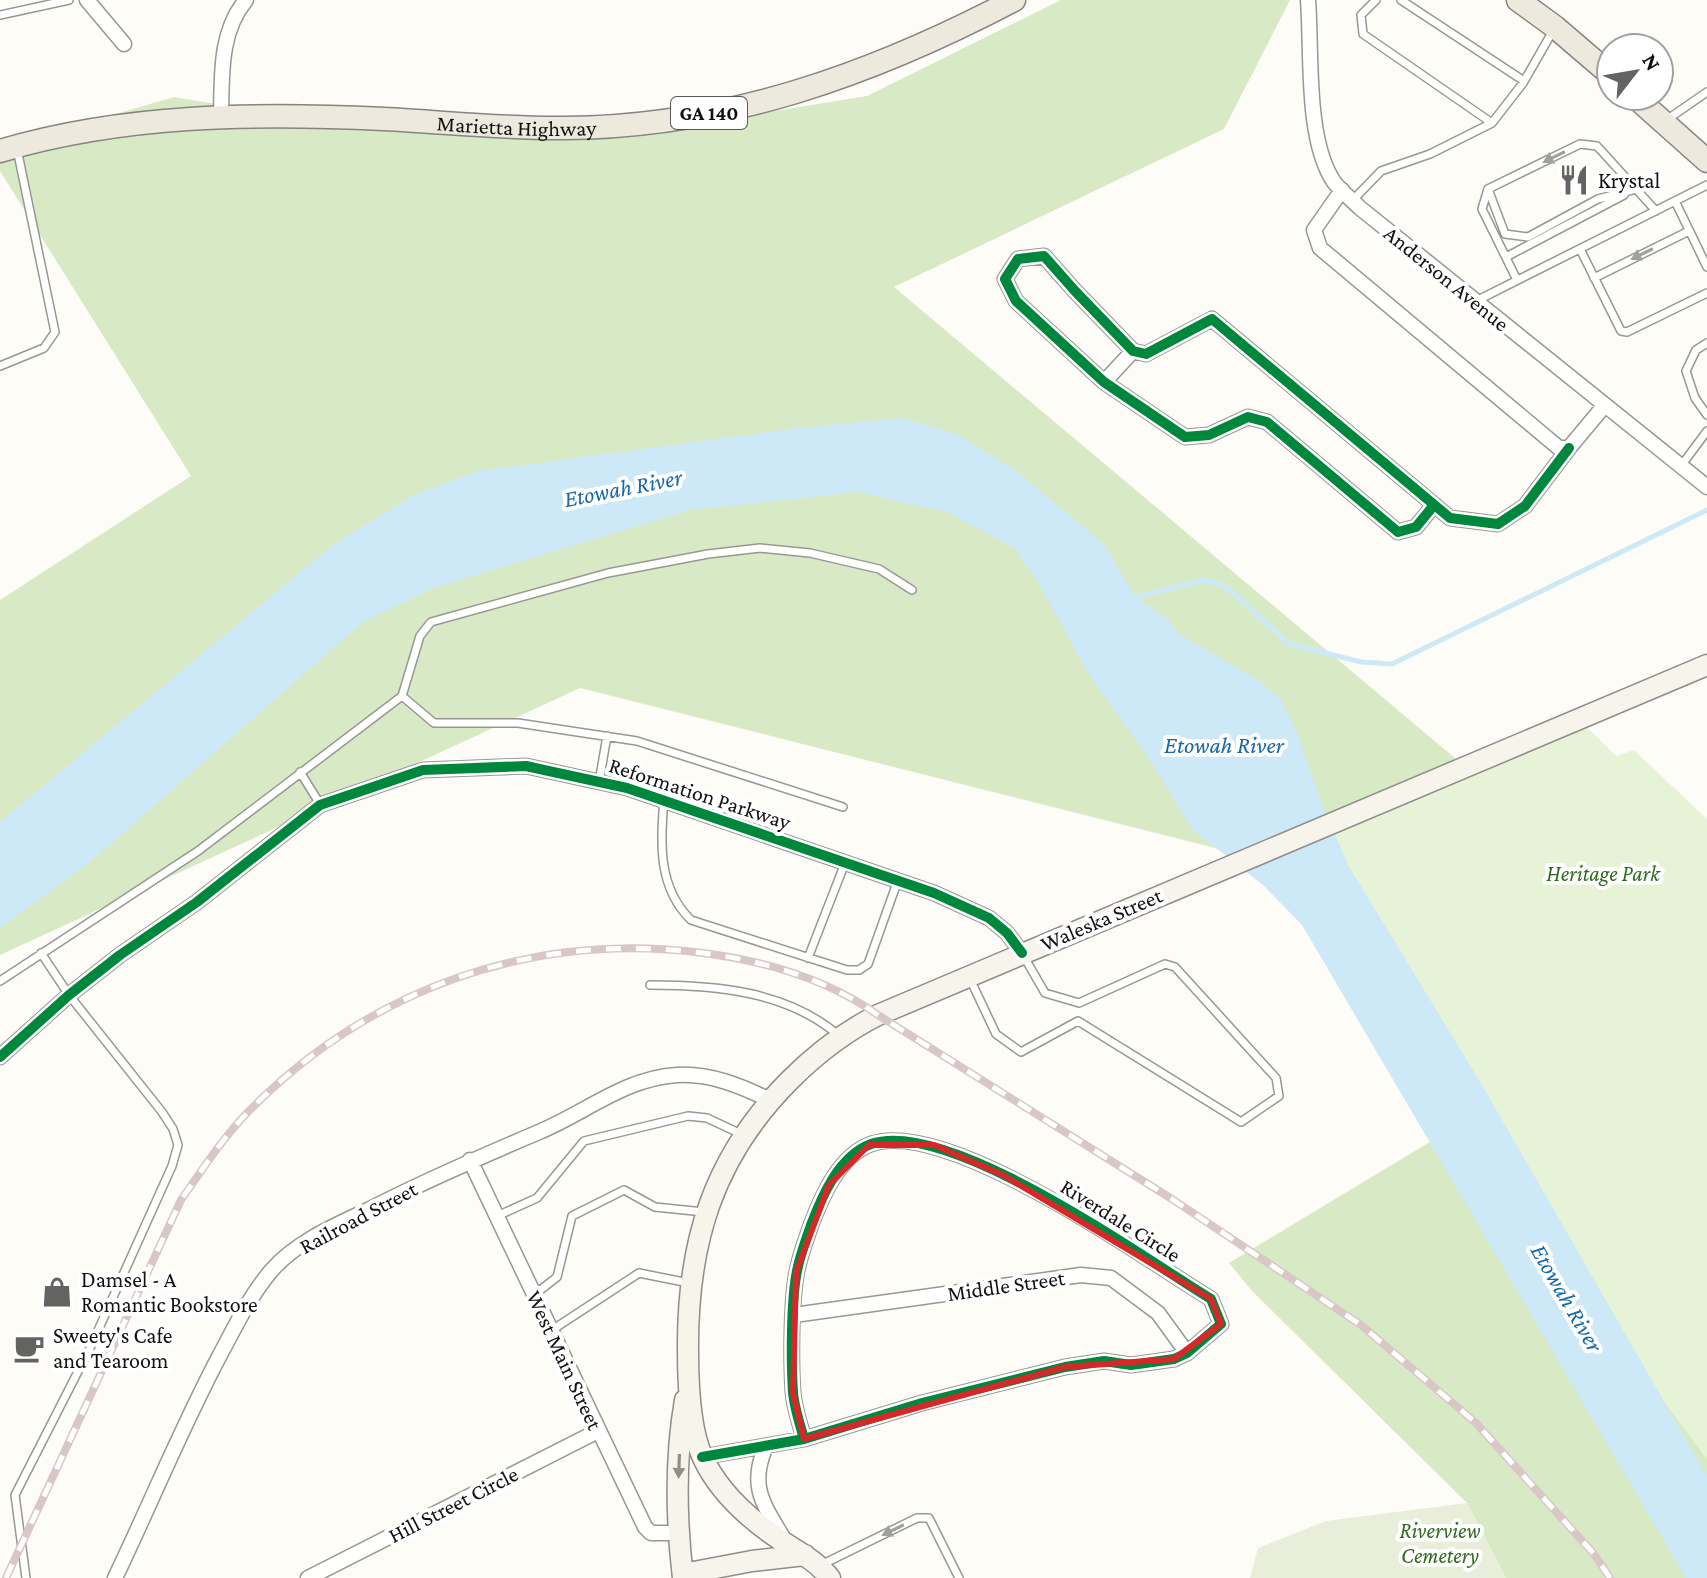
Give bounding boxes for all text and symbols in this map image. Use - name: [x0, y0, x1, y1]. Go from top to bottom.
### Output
- north arrow: [1595, 32, 1675, 112]
- text: N: [1637, 49, 1666, 75]
- road number: GA 140: [671, 97, 747, 129]
- street label: Marietta Highway: [436, 110, 598, 141]
- one-way arrow: [1542, 150, 1565, 163]
- restaurant icon: Krystal: [1557, 163, 1591, 197]
- place label: Krystal: [1598, 168, 1660, 193]
- street label: Anderson Avenue: [1379, 220, 1514, 336]
- one-way arrow: [1630, 247, 1653, 261]
- water label: Etowah River: [561, 463, 685, 512]
- water label: Etowah River: [1164, 731, 1285, 758]
- street label: Reformation Parkway: [606, 752, 795, 835]
- park label: Heritage Park: [1546, 861, 1661, 886]
- street label: Waleska Street: [1037, 882, 1166, 956]
- street label: Riverdale Circle: [1056, 1174, 1185, 1267]
- street label: Railroad Street: [295, 1176, 422, 1259]
- water label: Etowah River: [1526, 1239, 1609, 1357]
- street label: Middle Street: [946, 1265, 1067, 1306]
- place label: Damsel - A Romantic Bookstore: [81, 1267, 258, 1317]
- shop icon: Damsel - A Romantic Bookstore: [40, 1275, 74, 1309]
- street label: West Main Street: [521, 1287, 608, 1434]
- place label: Sweety's Cafe and Tearoom: [53, 1323, 173, 1373]
- cafe icon: Sweety's Cafe and Tearoom: [12, 1331, 46, 1365]
- one-way arrow: [673, 1454, 686, 1479]
- street label: Hill Street Circle: [384, 1461, 522, 1548]
- park label: Riverview Cemetery: [1399, 1518, 1481, 1568]
- one-way arrow: [881, 1523, 904, 1536]

